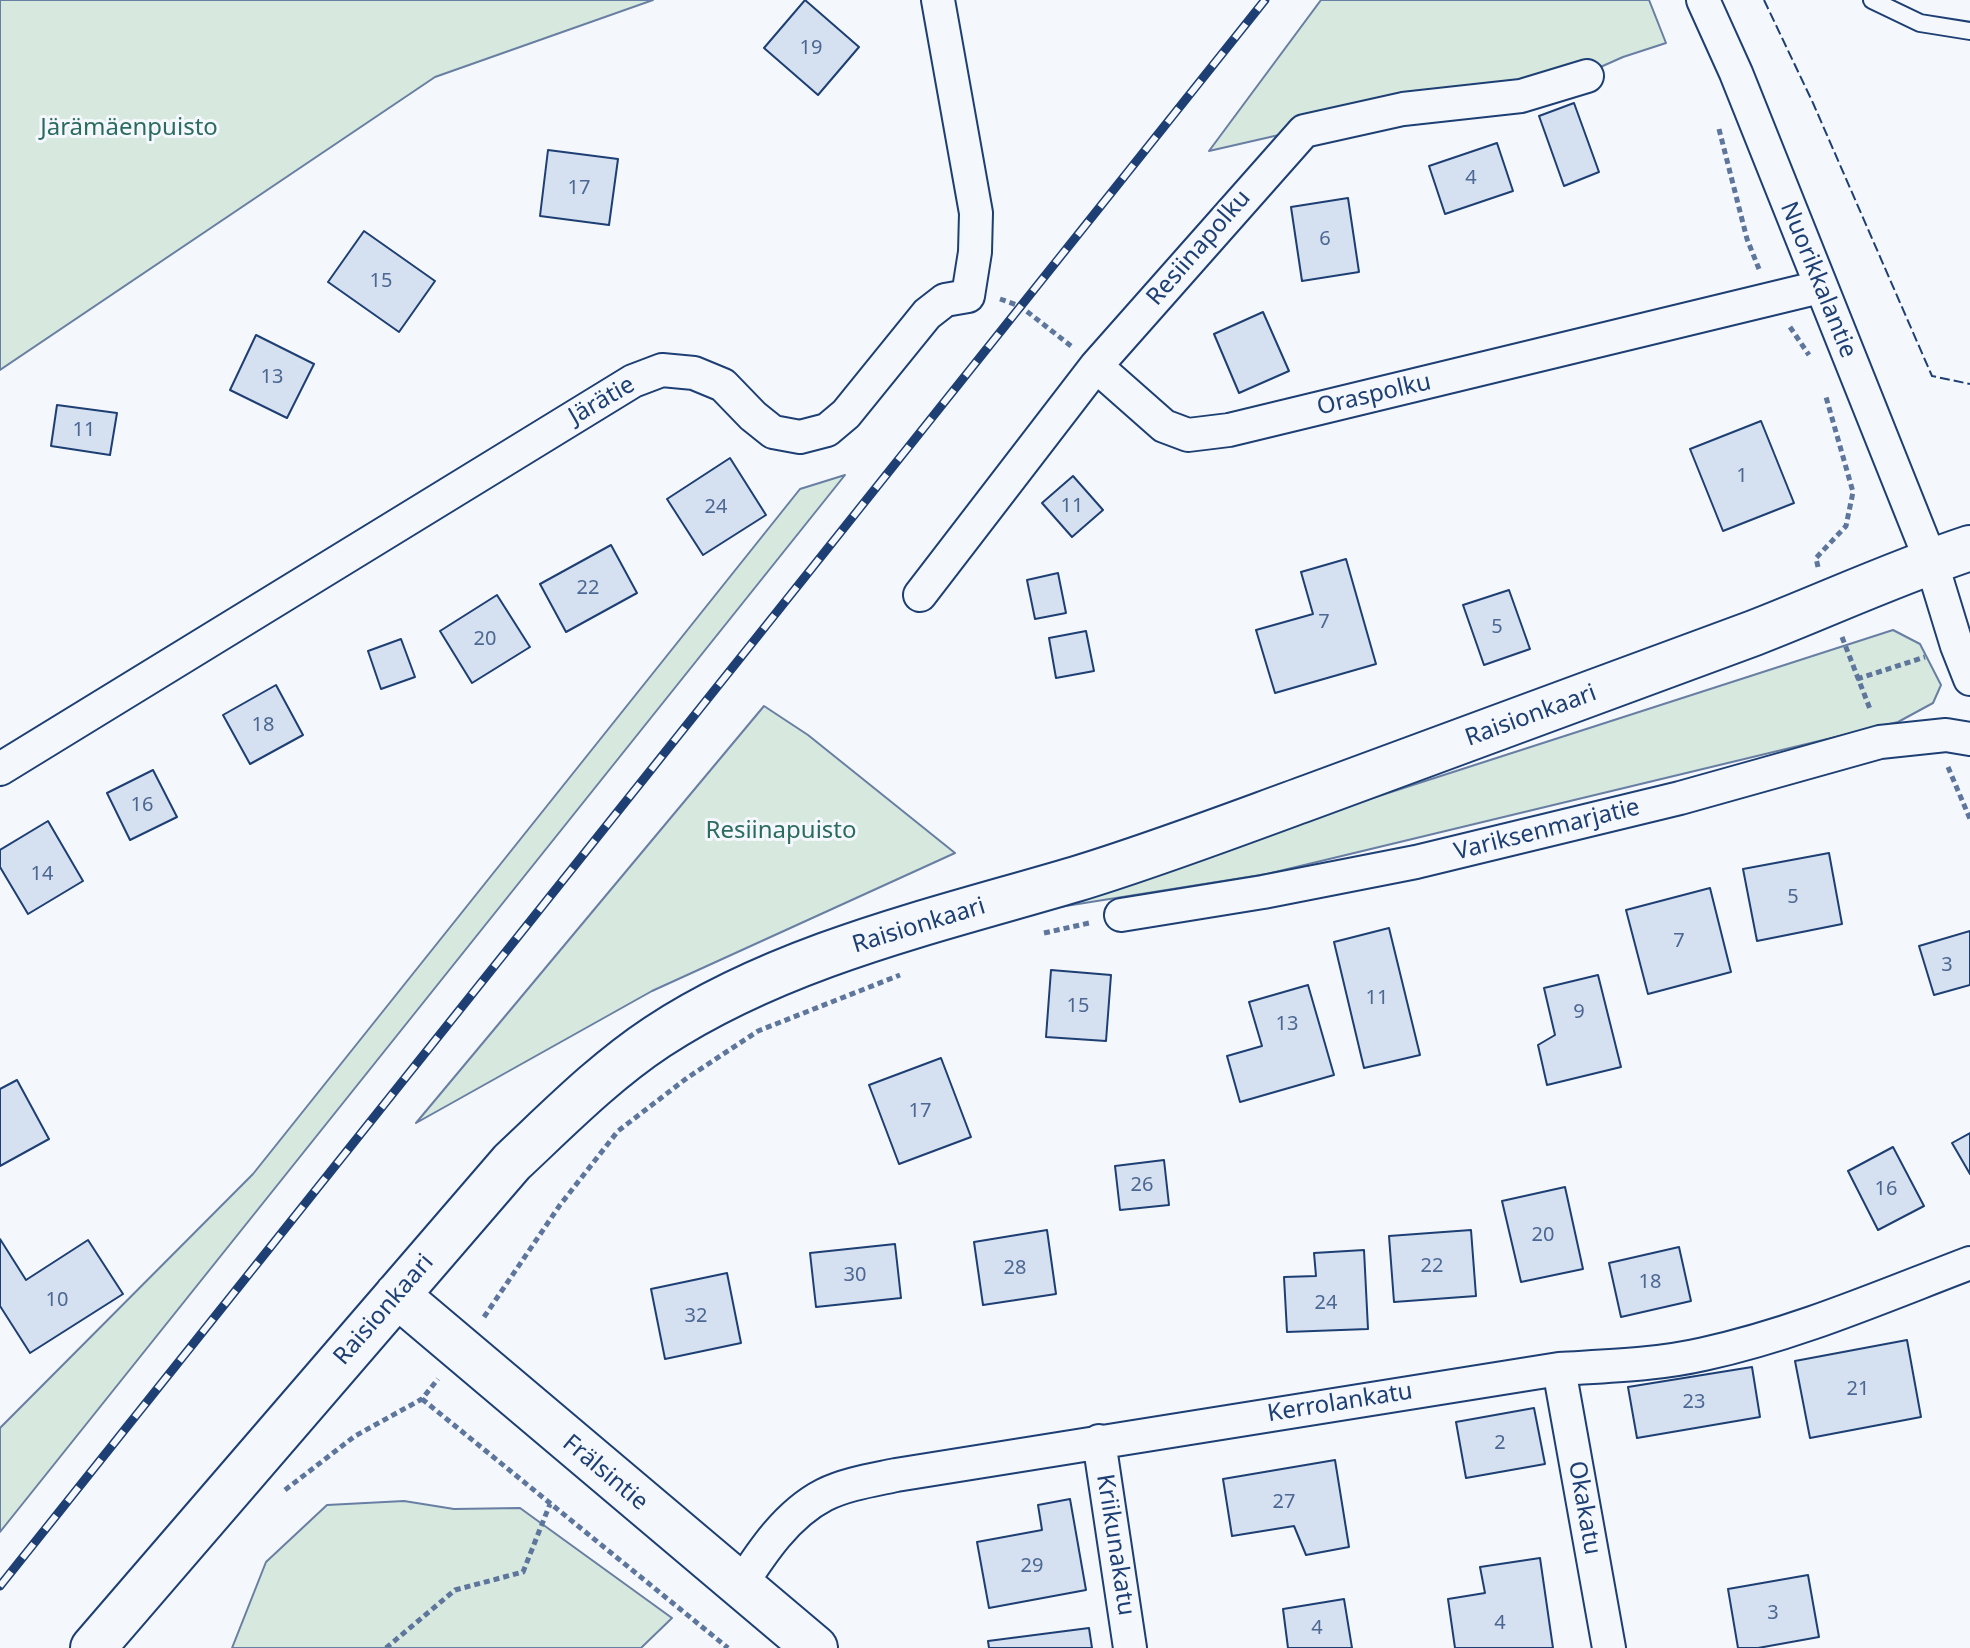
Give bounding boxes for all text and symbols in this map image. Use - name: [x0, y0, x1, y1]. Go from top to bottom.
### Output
- house number: 19: [800, 36, 822, 60]
- park label: Järämäenpuisto: [40, 114, 218, 142]
- house number: 4: [1465, 166, 1477, 190]
- house number: 17: [568, 176, 590, 200]
- street label: Resiinapolku: [1141, 184, 1257, 312]
- street label: Nuorikkalantie: [1774, 198, 1862, 362]
- house number: 6: [1319, 227, 1331, 251]
- house number: 15: [370, 269, 392, 293]
- house number: 13: [261, 365, 283, 389]
- street label: Oraspolku: [1314, 368, 1434, 422]
- street label: Järätie: [564, 371, 640, 431]
- house number: 11: [73, 418, 95, 442]
- house number: 1: [1736, 464, 1748, 488]
- house number: 11: [1061, 494, 1083, 518]
- house number: 24: [705, 495, 727, 519]
- house number: 22: [577, 576, 599, 600]
- house number: 7: [1318, 610, 1330, 634]
- house number: 5: [1491, 615, 1503, 639]
- house number: 20: [474, 627, 496, 651]
- street label: Raisionkaari: [1461, 679, 1601, 753]
- house number: 18: [252, 713, 274, 737]
- house number: 16: [131, 793, 153, 817]
- street label: Variksenmarjatie: [1451, 793, 1643, 867]
- park label: Resiinapuisto: [705, 817, 857, 845]
- house number: 14: [31, 862, 53, 886]
- house number: 5: [1787, 885, 1799, 909]
- street label: Raisionkaari: [849, 892, 989, 960]
- house number: 7: [1673, 929, 1685, 953]
- house number: 3: [1941, 953, 1953, 977]
- house number: 11: [1366, 986, 1388, 1010]
- house number: 15: [1067, 994, 1089, 1018]
- house number: 9: [1573, 1000, 1585, 1024]
- house number: 13: [1276, 1012, 1298, 1036]
- house number: 17: [909, 1099, 931, 1123]
- house number: 26: [1131, 1173, 1153, 1197]
- house number: 16: [1875, 1177, 1897, 1201]
- house number: 20: [1532, 1223, 1554, 1247]
- street label: Raisionkaari: [328, 1249, 440, 1371]
- house number: 22: [1421, 1254, 1443, 1278]
- house number: 28: [1004, 1256, 1026, 1280]
- house number: 30: [844, 1263, 866, 1287]
- house number: 18: [1639, 1270, 1661, 1294]
- house number: 10: [46, 1288, 68, 1312]
- house number: 24: [1315, 1291, 1337, 1315]
- house number: 32: [685, 1304, 707, 1328]
- street label: Kerrolankatu: [1265, 1377, 1415, 1429]
- house number: 21: [1847, 1377, 1869, 1401]
- house number: 23: [1683, 1390, 1705, 1414]
- street label: Frälsintie: [557, 1429, 653, 1517]
- house number: 2: [1494, 1431, 1506, 1455]
- street label: Okakatu: [1562, 1459, 1606, 1557]
- street label: Kriikunakatu: [1090, 1472, 1140, 1618]
- house number: 27: [1273, 1490, 1295, 1514]
- house number: 29: [1021, 1554, 1043, 1578]
- house number: 3: [1767, 1601, 1779, 1625]
- house number: 4: [1494, 1611, 1506, 1635]
- house number: 4: [1311, 1616, 1323, 1640]

